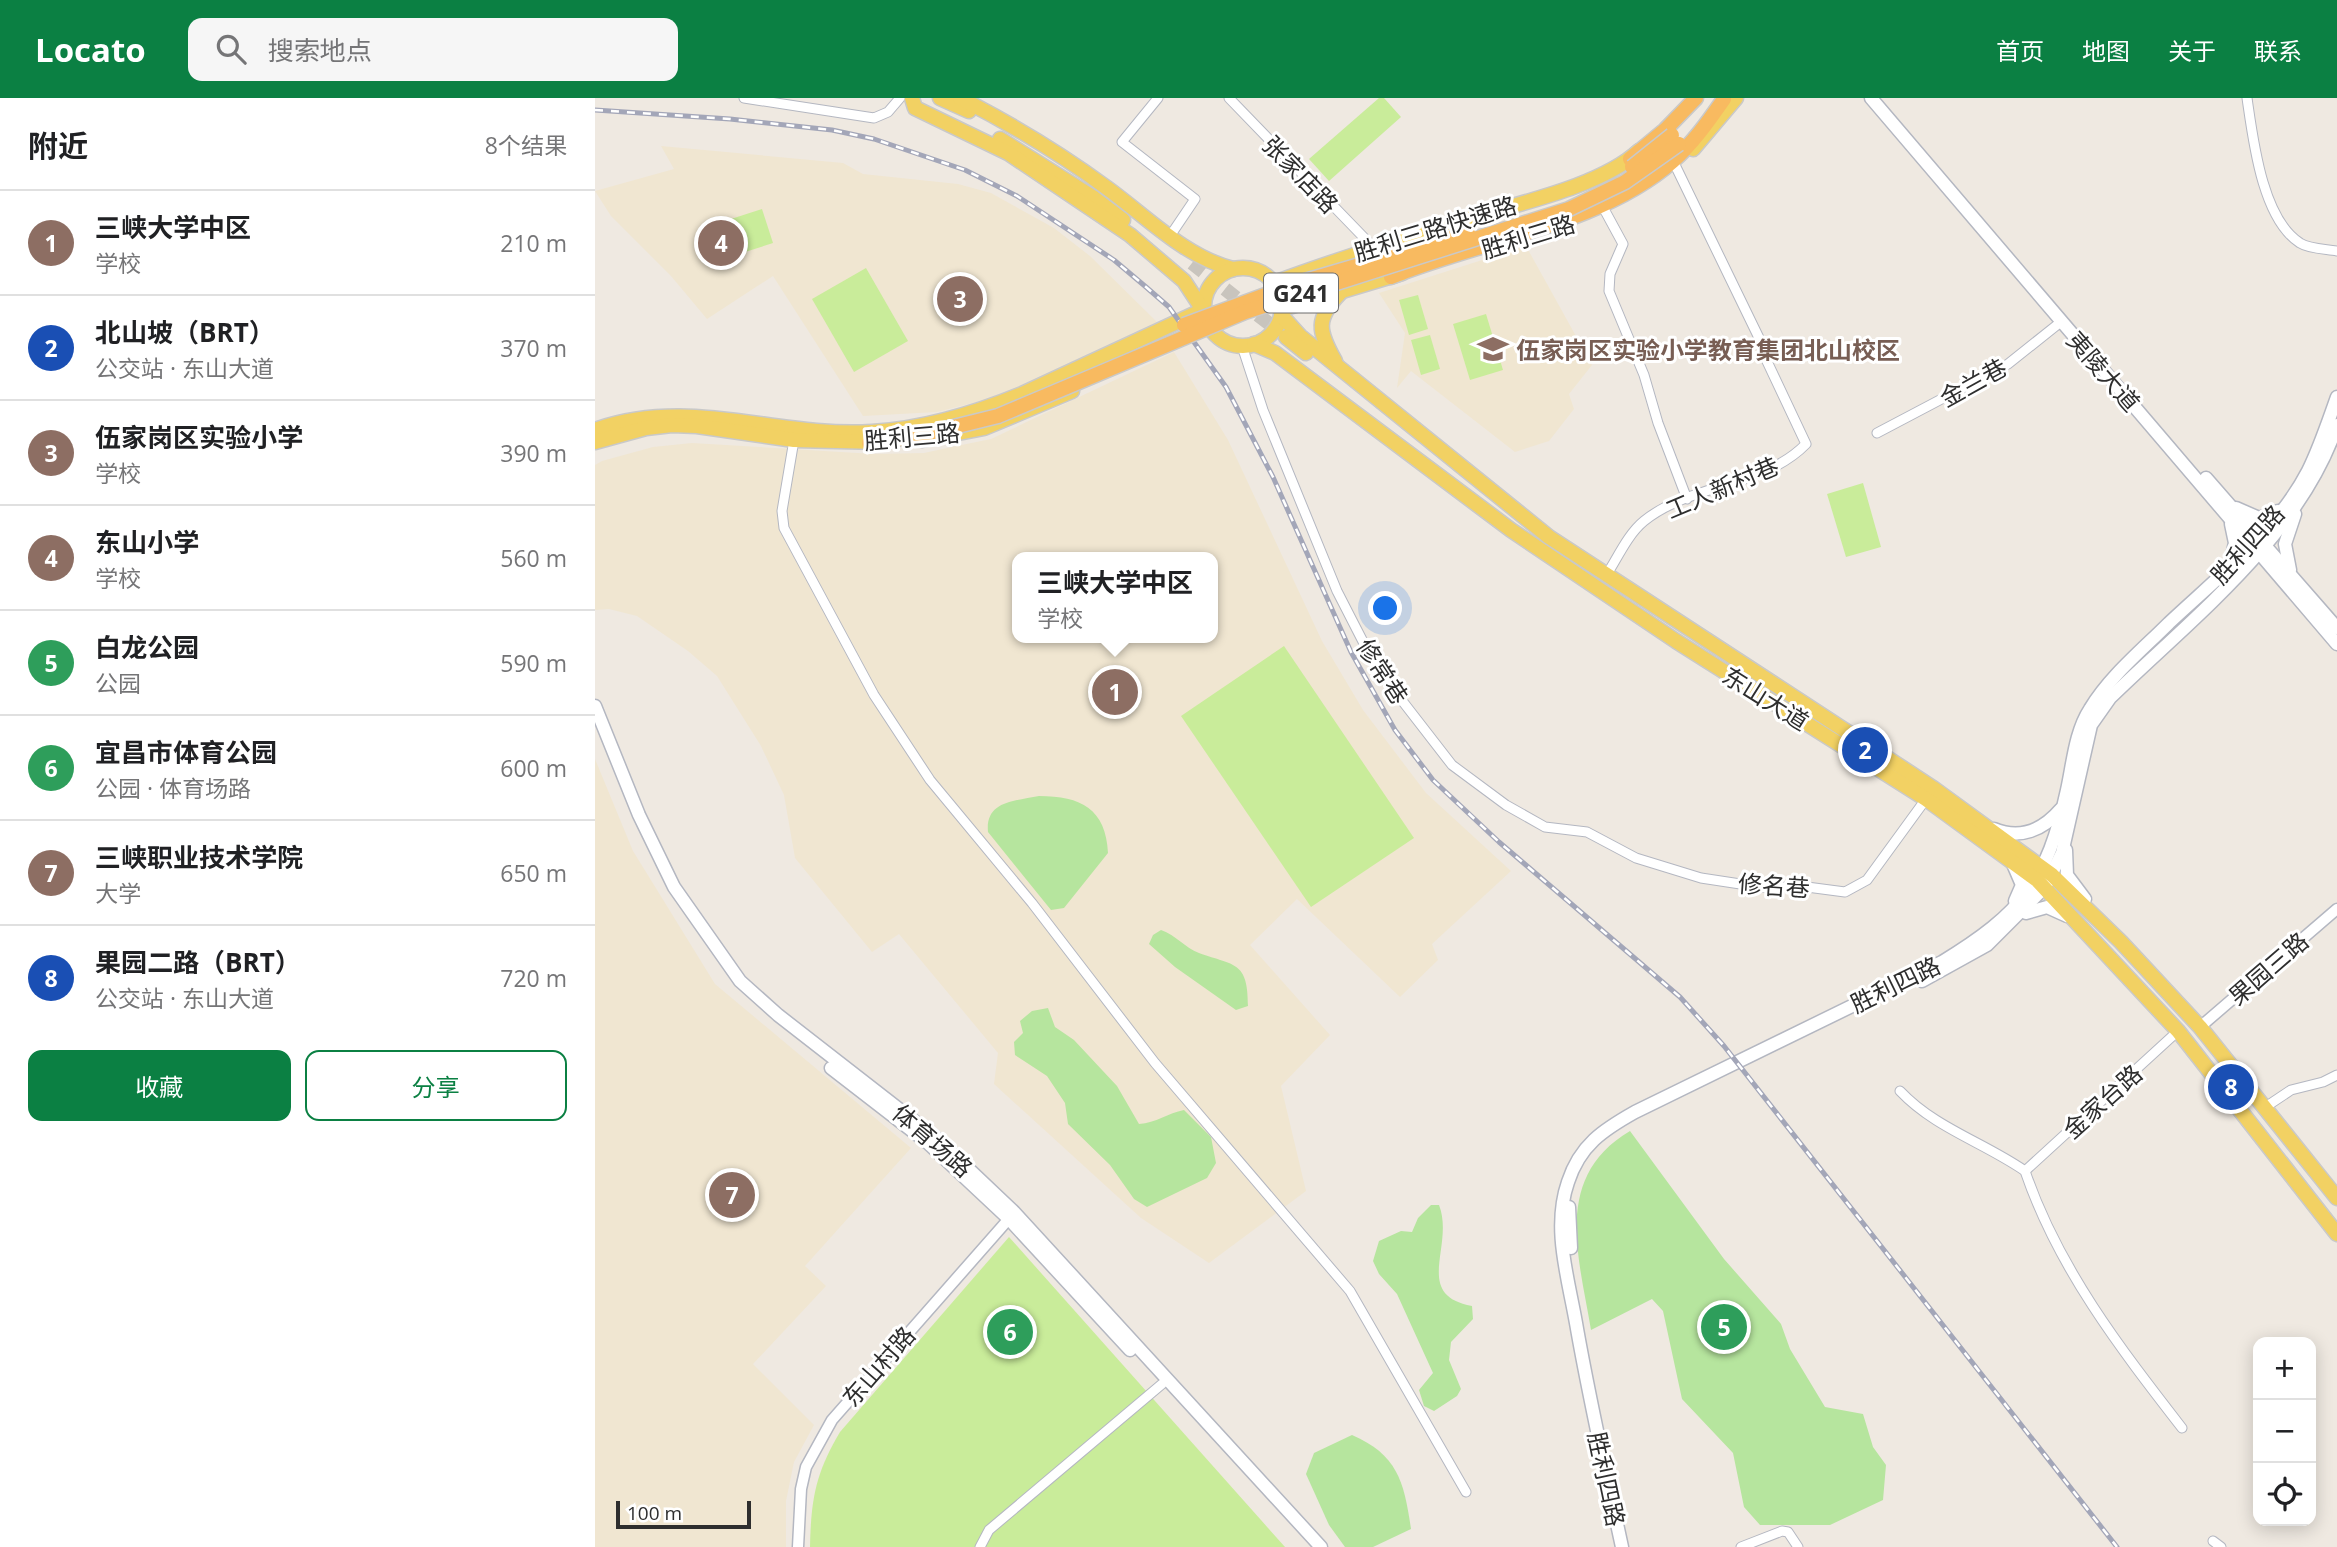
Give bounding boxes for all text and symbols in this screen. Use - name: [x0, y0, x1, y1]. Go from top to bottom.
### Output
- search box: [188, 18, 678, 81]
- text: Locato: [35, 27, 146, 72]
- icon: search: [212, 30, 250, 68]
- text: 搜索地点: [268, 32, 372, 68]
- text: 首页: [1996, 34, 2044, 67]
- text: 地图: [2082, 34, 2130, 67]
- text: 关于: [2168, 34, 2216, 67]
- text: 联系: [2254, 34, 2302, 67]
- text: 附近: [28, 125, 88, 166]
- street label: 张家店路: [1256, 128, 1346, 220]
- text: 8个结果: [485, 129, 567, 161]
- street label: 胜利三路快速路: [1350, 188, 1520, 268]
- street label: 胜利三路: [1477, 206, 1579, 266]
- text: 三峡大学中区: [95, 209, 251, 245]
- pin: 4: [698, 217, 744, 269]
- text: 1: [44, 227, 58, 259]
- text: 210 m: [500, 227, 567, 259]
- text: 学校: [95, 247, 141, 279]
- pin: 3: [937, 273, 983, 325]
- road number: G241: [1264, 274, 1338, 312]
- text: 北山坡（BRT）: [95, 314, 275, 350]
- street label: 夷陵大道: [2060, 324, 2148, 418]
- text: 2: [44, 332, 58, 364]
- text: 370 m: [500, 332, 567, 364]
- school or university icon: 伍家岗区实验小学教育集团北山校区: [1476, 332, 1510, 366]
- place label: 伍家岗区实验小学教育集团北山校区: [1516, 333, 1900, 366]
- street label: 金兰巷: [1934, 350, 2012, 414]
- text: 公交站 · 东山大道: [95, 352, 274, 384]
- street label: 胜利三路: [863, 415, 961, 457]
- text: 伍家岗区实验小学: [95, 419, 303, 455]
- text: 3: [44, 437, 58, 469]
- text: 390 m: [500, 437, 567, 469]
- street label: 工人新村巷: [1660, 448, 1784, 526]
- text: 学校: [95, 457, 141, 489]
- street label: 胜利四路: [2203, 497, 2291, 591]
- text: 东山小学: [95, 524, 199, 560]
- text: 4: [44, 542, 58, 574]
- text: 560 m: [500, 542, 567, 574]
- popup: [1012, 552, 1218, 643]
- text: 学校: [95, 562, 141, 594]
- text: 三峡大学中区: [1037, 564, 1193, 600]
- your location: [1368, 591, 1402, 625]
- text: 学校: [1037, 602, 1083, 634]
- text: 白龙公园: [95, 629, 199, 665]
- street label: 修常巷: [1350, 632, 1416, 710]
- text: 5: [44, 647, 58, 679]
- text: 590 m: [500, 647, 567, 679]
- street label: 东山大道: [1717, 659, 1815, 737]
- pin: 1: [1092, 666, 1138, 718]
- text: 公园: [95, 667, 141, 699]
- pin: 2: [1842, 724, 1888, 776]
- text: 宜昌市体育公园: [95, 734, 277, 770]
- text: 6: [44, 752, 58, 784]
- text: 600 m: [500, 752, 567, 784]
- text: 公园 · 体育场路: [95, 772, 251, 804]
- text: 三峡职业技术学院: [95, 839, 303, 875]
- text: 7: [44, 857, 58, 889]
- text: 650 m: [500, 857, 567, 889]
- street label: 修名巷: [1737, 866, 1811, 904]
- text: 大学: [95, 877, 141, 909]
- street label: 果园三路: [2221, 924, 2315, 1012]
- text: 果园二路（BRT）: [95, 944, 301, 980]
- street label: 胜利四路: [1845, 948, 1945, 1020]
- text: 8: [44, 962, 58, 994]
- text: 720 m: [500, 962, 567, 994]
- text: 公交站 · 东山大道: [95, 982, 274, 1014]
- button: 收藏: [28, 1050, 291, 1121]
- button: 分享: [305, 1050, 567, 1121]
- street label: 金家台路: [2055, 1057, 2149, 1145]
- pin: 8: [2208, 1061, 2254, 1113]
- street label: 体育场路: [886, 1096, 980, 1184]
- pin: 7: [709, 1169, 755, 1221]
- pin: 5: [1701, 1301, 1747, 1353]
- pin: 6: [987, 1306, 1033, 1358]
- street label: 东山村路: [834, 1319, 922, 1413]
- map controls: [2253, 1337, 2316, 1526]
- button: +: [2253, 1337, 2316, 1400]
- button: −: [2253, 1400, 2316, 1463]
- street label: 胜利四路: [1581, 1429, 1633, 1529]
- button: locate: [2253, 1463, 2316, 1526]
- scale bar: [616, 1498, 751, 1530]
- text: 100 m: [627, 1500, 682, 1526]

